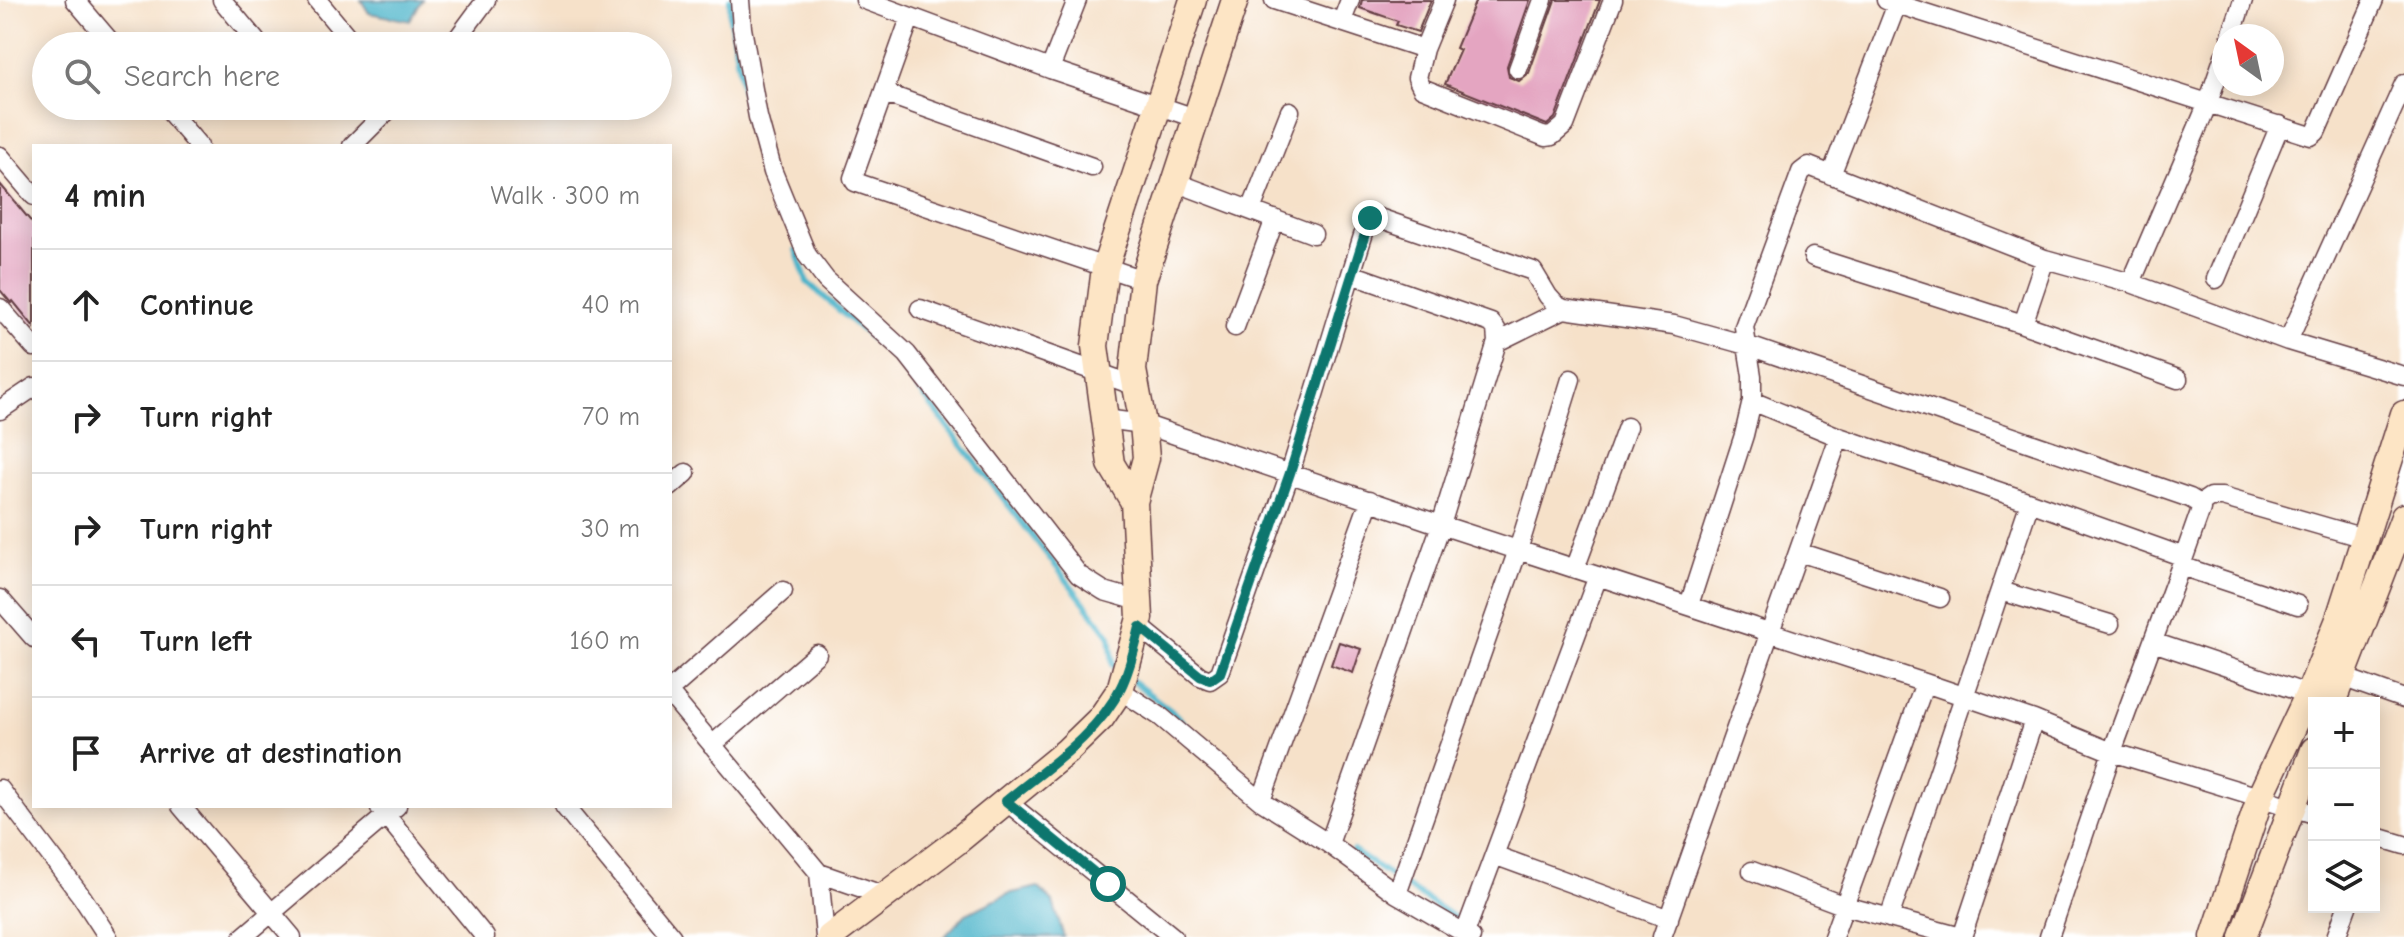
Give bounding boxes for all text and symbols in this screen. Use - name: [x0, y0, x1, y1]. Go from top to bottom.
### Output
- north arrow: [2212, 24, 2284, 96]
- search box: [32, 32, 672, 120]
- icon: search: [60, 54, 104, 98]
- text: Search here: [124, 59, 280, 94]
- text: 4 min: [64, 176, 146, 216]
- text: Walk · 300 m: [491, 181, 640, 211]
- route end: [1352, 200, 1388, 236]
- icon: ahead: [64, 283, 108, 327]
- text: Continue: [140, 288, 254, 323]
- text: 40 m: [581, 290, 640, 320]
- icon: right: [64, 395, 108, 439]
- text: Turn right: [140, 400, 272, 435]
- text: 70 m: [582, 402, 640, 432]
- icon: right: [64, 507, 108, 551]
- text: Turn right: [140, 512, 272, 547]
- text: 30 m: [581, 514, 640, 544]
- icon: left: [64, 619, 108, 663]
- text: Turn left: [140, 624, 252, 659]
- text: 160 m: [570, 626, 640, 656]
- map controls: [2308, 697, 2380, 913]
- button: +: [2308, 697, 2380, 769]
- icon: arrive: [64, 731, 108, 775]
- text: Arrive at destination: [140, 736, 402, 771]
- button: −: [2308, 769, 2380, 841]
- button: layers: [2308, 841, 2380, 913]
- route start: [1090, 866, 1126, 902]

